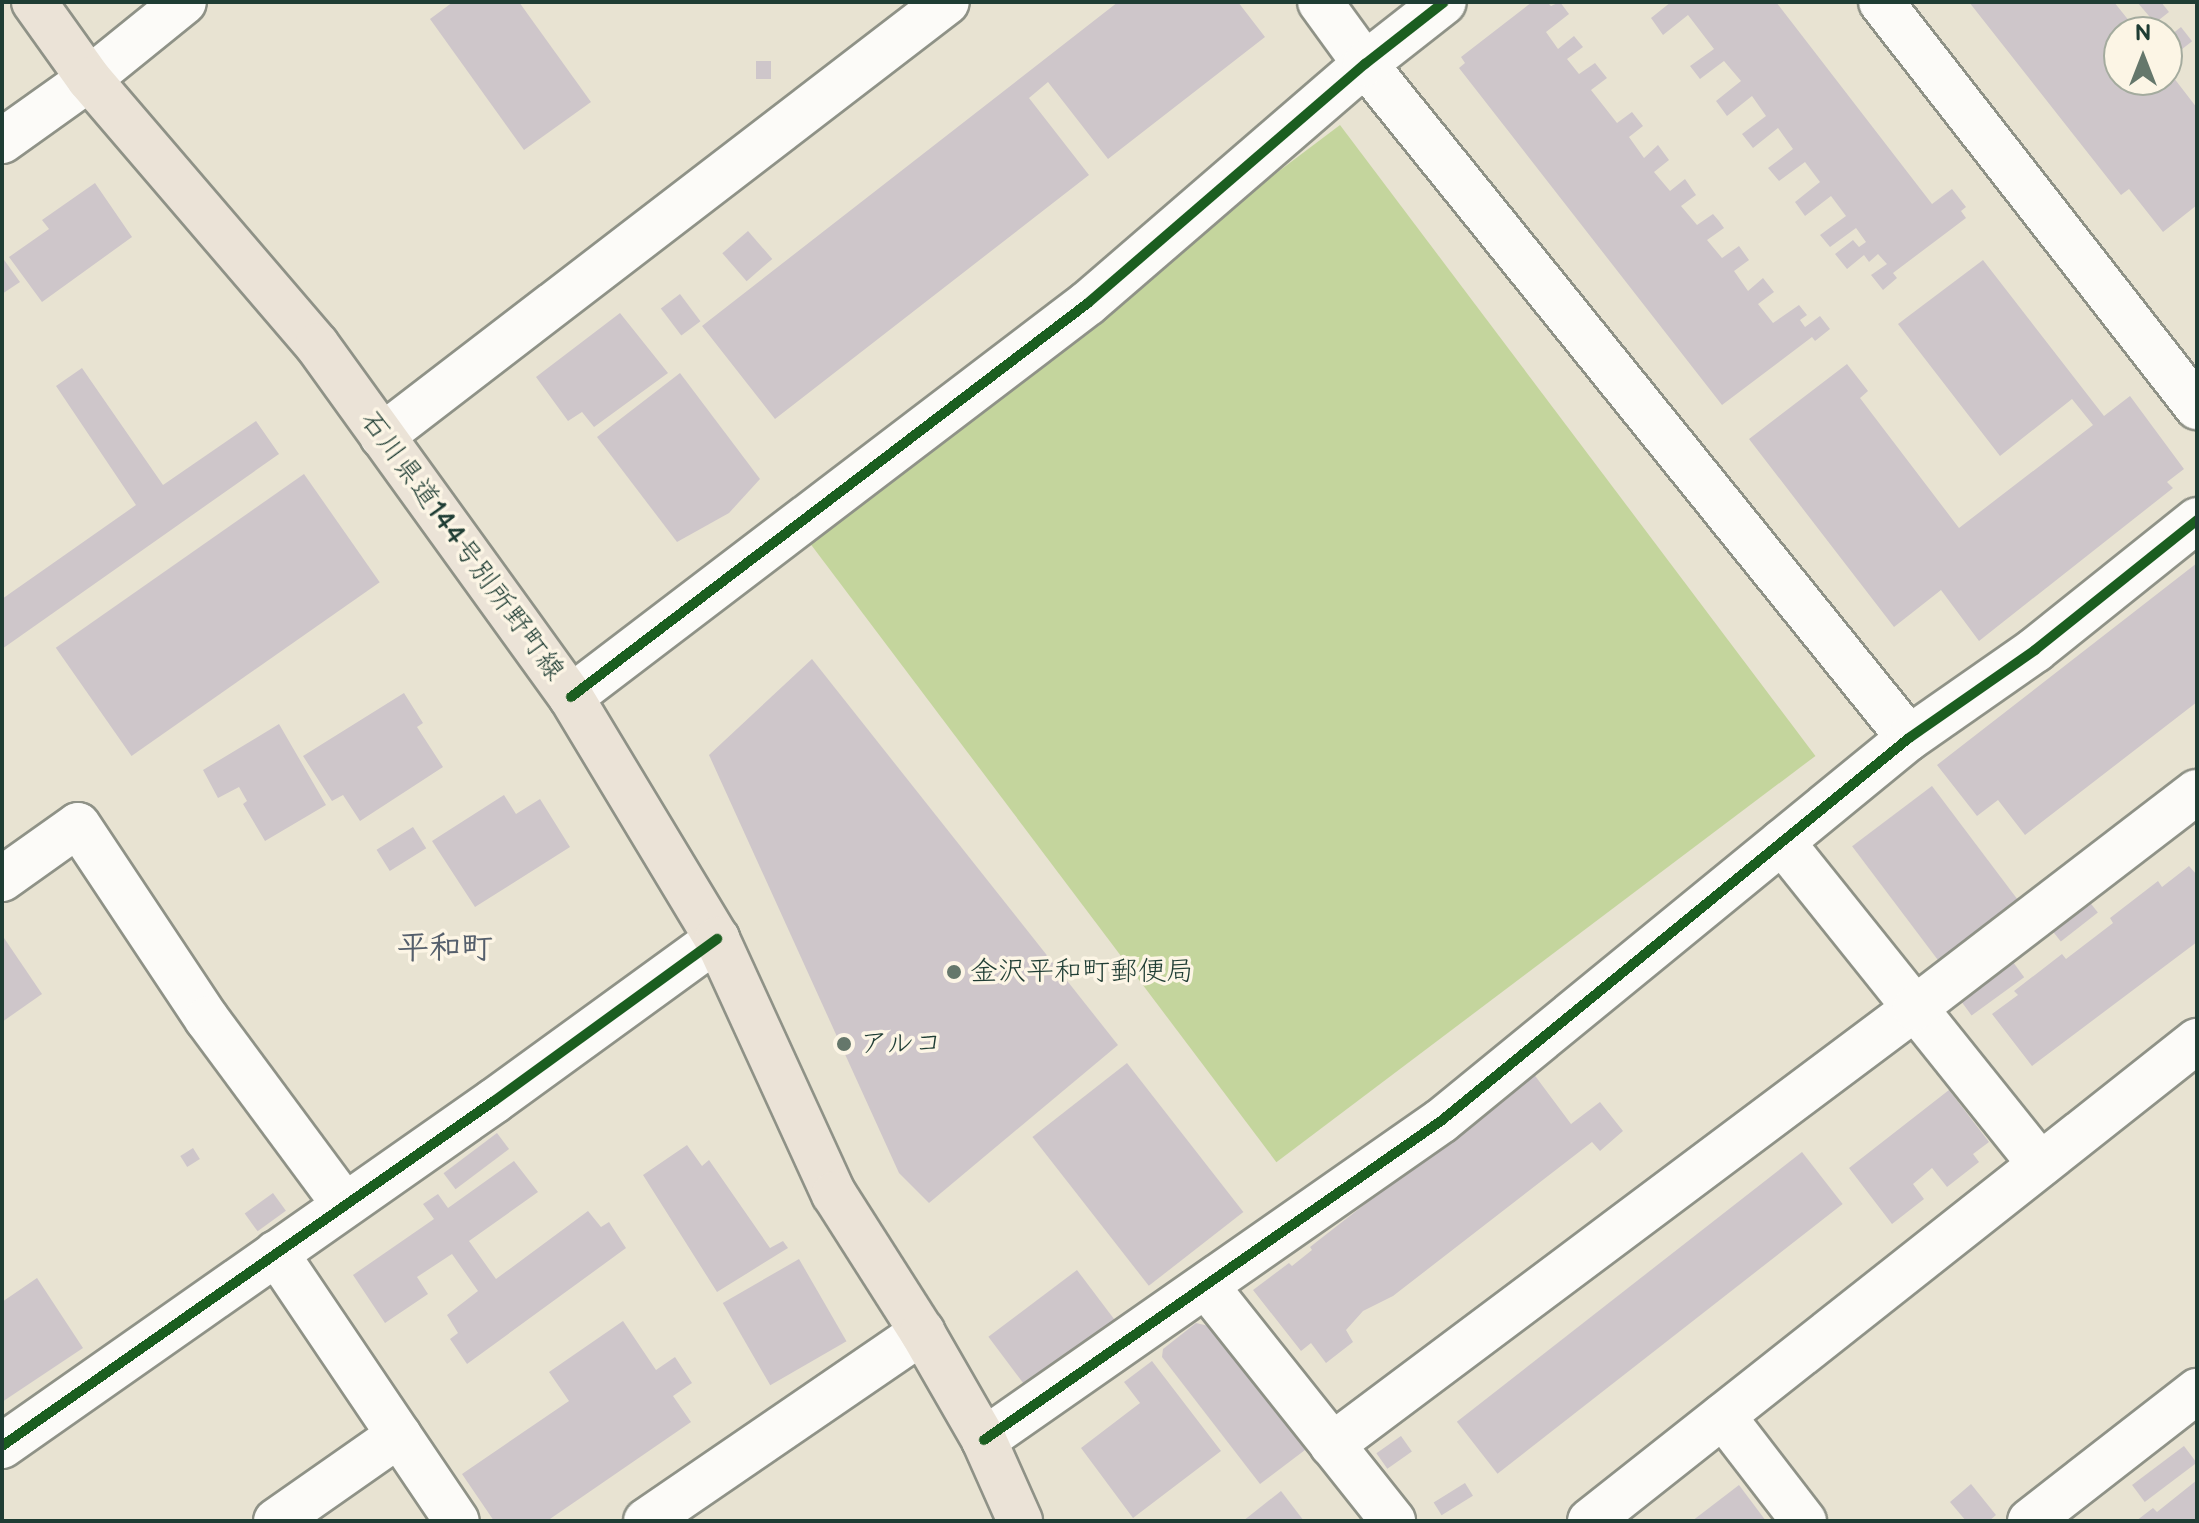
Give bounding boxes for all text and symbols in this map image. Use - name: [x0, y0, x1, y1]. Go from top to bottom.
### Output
- north arrow: [2103, 16, 2183, 96]
- text: N: [2135, 20, 2151, 47]
- street label: 石川県道144号別所野町線: [353, 405, 571, 687]
- district label: 平和町: [397, 930, 493, 968]
- place label: 金沢平和町郵便局: [970, 955, 1194, 989]
- marker: 金沢平和町郵便局: [945, 963, 963, 981]
- place label: アルコ: [860, 1027, 944, 1061]
- marker: アルコ: [835, 1035, 853, 1053]

